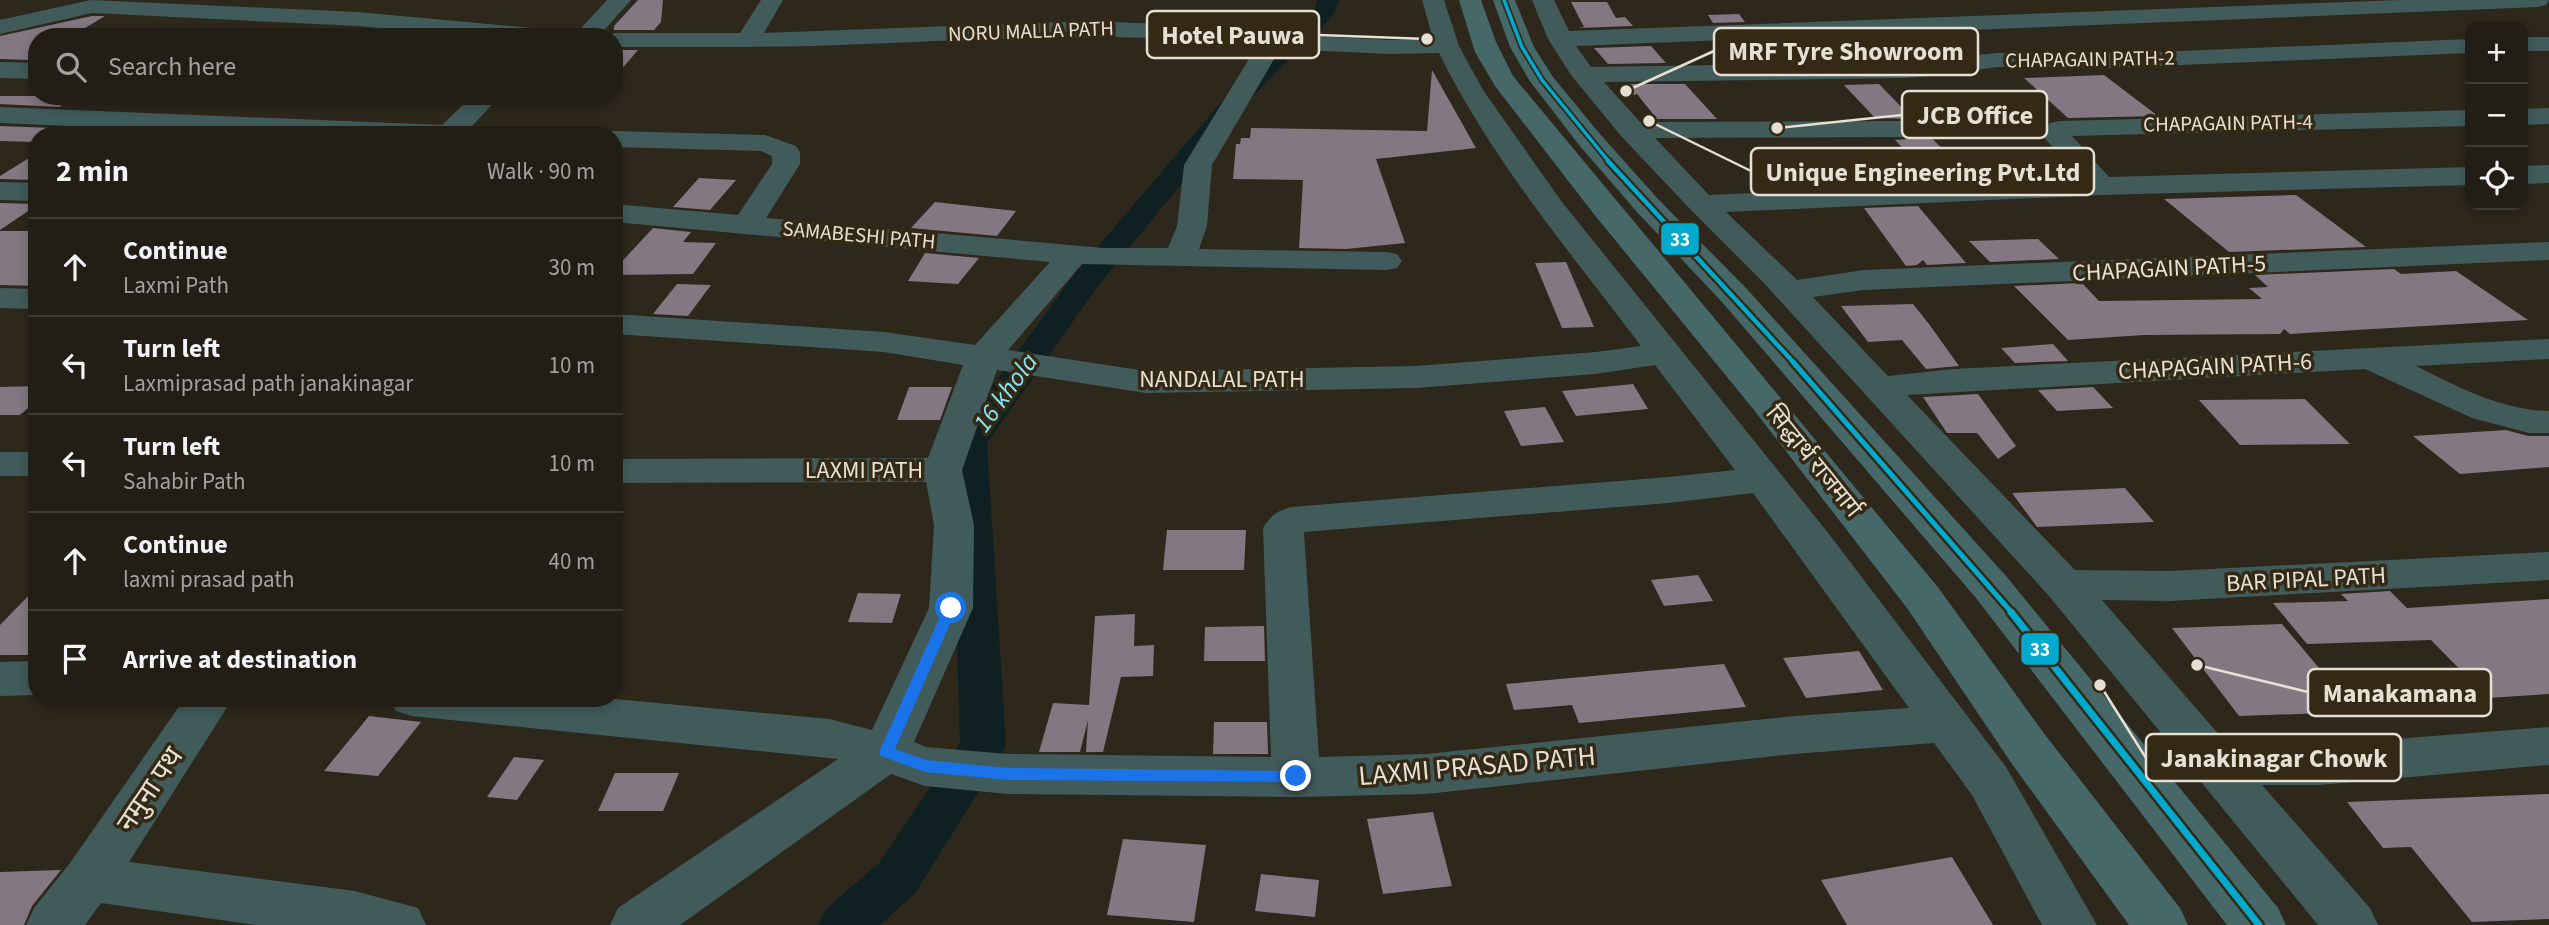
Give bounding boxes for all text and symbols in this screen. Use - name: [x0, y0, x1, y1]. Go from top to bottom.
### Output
- callout: Hotel Pauwa: [1147, 11, 1319, 58]
- street label: NORU MALLA PATH: [947, 13, 1115, 49]
- text: Hotel Pauwa: [1161, 17, 1305, 54]
- map controls: [2465, 21, 2528, 210]
- button: +: [2465, 21, 2528, 84]
- search box: [28, 28, 623, 105]
- callout: MRF Tyre Showroom: [1714, 28, 1978, 75]
- text: MRF Tyre Showroom: [1728, 33, 1964, 70]
- street label: CHAPAGAIN PATH-2: [2005, 43, 2175, 75]
- icon: search: [52, 48, 90, 86]
- text: Search here: [108, 48, 236, 85]
- button: −: [2465, 84, 2528, 147]
- callout: JCB Office: [1902, 91, 2047, 138]
- text: JCB Office: [1917, 97, 2033, 134]
- street label: CHAPAGAIN PATH-4: [2143, 107, 2313, 139]
- button: locate: [2465, 147, 2528, 210]
- callout: Unique Engineering Pvt.Ltd: [1751, 148, 2094, 195]
- text: 2 min: [56, 150, 129, 193]
- text: Unique Engineering Pvt.Ltd: [1766, 154, 2080, 191]
- text: Walk · 90 m: [487, 155, 595, 188]
- street label: SAMABESHI PATH: [781, 213, 937, 257]
- line badge: 33: [1660, 222, 1700, 256]
- text: 33: [1670, 227, 1690, 254]
- text: Continue: [123, 232, 228, 269]
- street label: CHAPAGAIN PATH-5: [2071, 246, 2267, 291]
- icon: ahead: [56, 248, 94, 286]
- text: 30 m: [548, 251, 595, 284]
- text: Laxmi Path: [123, 269, 229, 302]
- text: Turn left: [123, 330, 220, 367]
- street label: CHAPAGAIN PATH-6: [2117, 344, 2313, 389]
- water label: 16 khola: [964, 345, 1047, 440]
- icon: left: [56, 346, 94, 384]
- text: 10 m: [548, 349, 595, 382]
- street label: NANDALAL PATH: [1139, 362, 1305, 397]
- text: Laxmiprasad path janakinagar: [123, 367, 413, 400]
- street label: सिद्धार्थ राजमार्ग: [1757, 397, 1871, 526]
- text: Turn left: [123, 428, 220, 465]
- icon: left: [56, 444, 94, 482]
- text: 10 m: [548, 447, 595, 480]
- street label: LAXMI PATH: [805, 453, 923, 488]
- text: Sahabir Path: [123, 465, 246, 498]
- text: Continue: [123, 526, 228, 563]
- icon: ahead: [56, 542, 94, 580]
- text: 40 m: [548, 545, 595, 578]
- street label: BAR PIPAL PATH: [2225, 558, 2387, 601]
- text: laxmi prasad path: [123, 563, 294, 596]
- route start: [935, 592, 966, 623]
- line badge: 33: [2020, 632, 2060, 666]
- text: 33: [2030, 637, 2050, 664]
- icon: arrive: [56, 640, 94, 678]
- text: Arrive at destination: [123, 641, 357, 678]
- callout: Manakamana: [2308, 669, 2491, 716]
- text: Manakamana: [2323, 675, 2477, 712]
- callout: Janakinagar Chowk: [2146, 734, 2401, 781]
- street label: LAXMI PRASAD PATH: [1357, 736, 1597, 796]
- street label: नमुना पथ: [107, 738, 193, 840]
- text: Janakinagar Chowk: [2161, 740, 2388, 777]
- route end: [1280, 760, 1311, 791]

